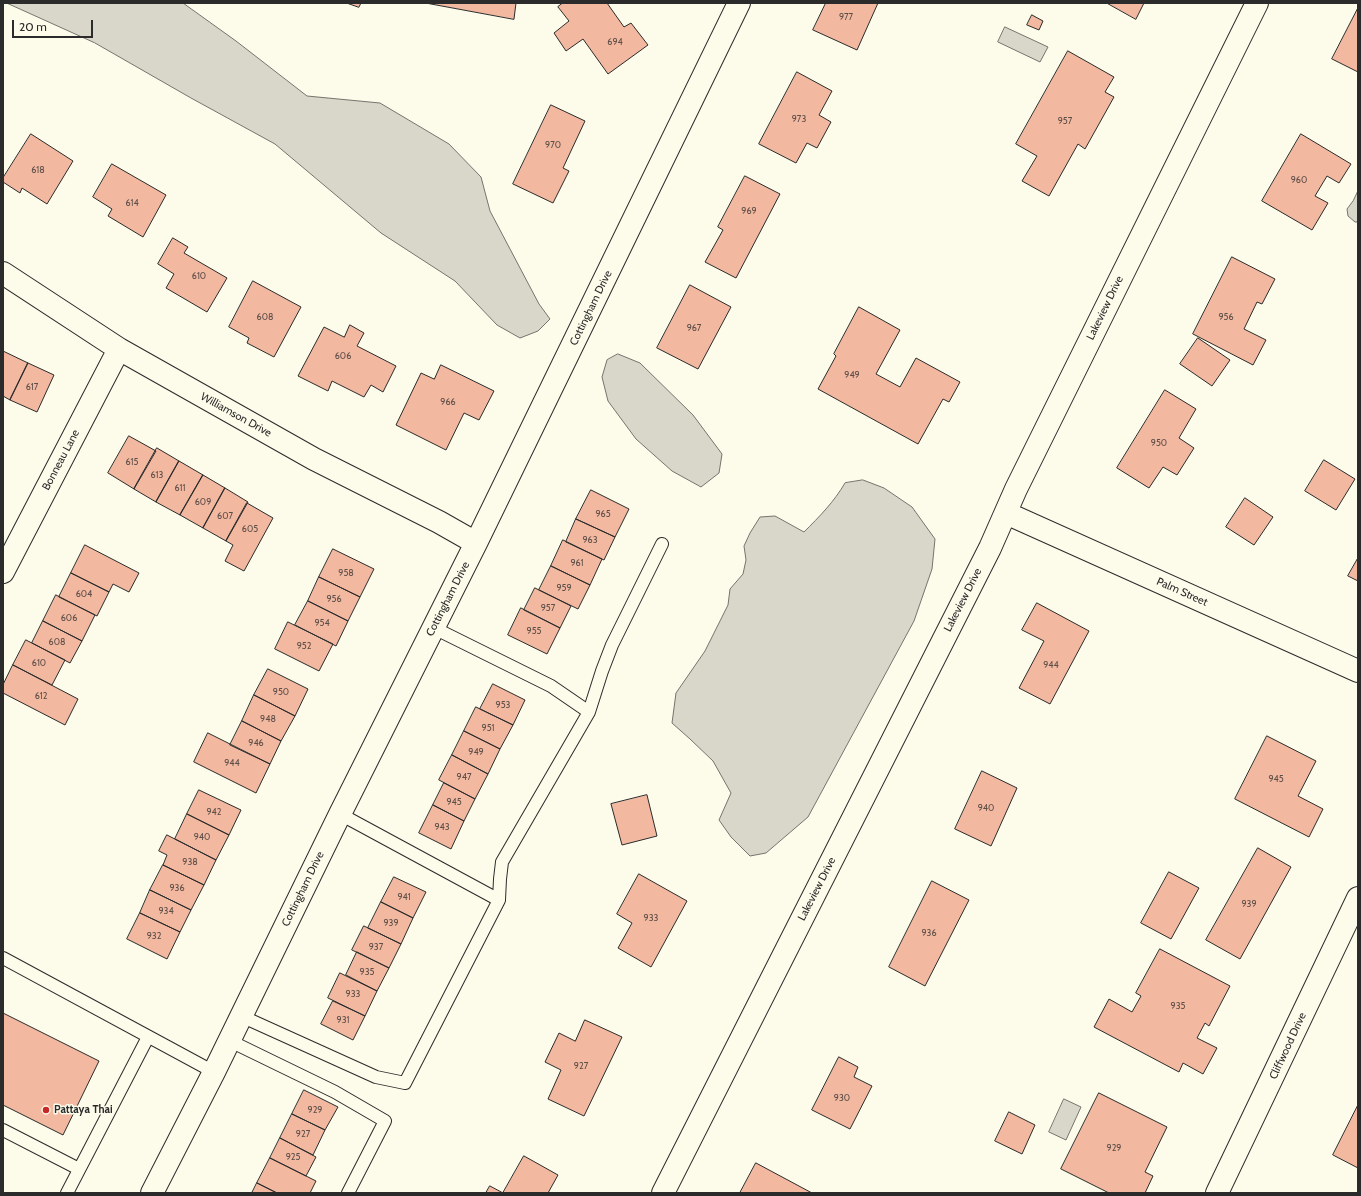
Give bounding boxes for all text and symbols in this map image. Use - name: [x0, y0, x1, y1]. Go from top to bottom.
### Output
- scale bar: [14, 12, 95, 38]
- house number: 977: [839, 12, 853, 22]
- text: 20 m: [19, 19, 47, 34]
- house number: 694: [607, 37, 623, 47]
- house number: 973: [792, 114, 806, 124]
- house number: 957: [1058, 116, 1072, 126]
- house number: 970: [545, 140, 561, 150]
- house number: 618: [31, 165, 45, 175]
- house number: 960: [1291, 175, 1307, 185]
- house number: 614: [125, 198, 139, 208]
- house number: 969: [741, 206, 757, 216]
- street label: Cottingham Drive: [567, 268, 615, 348]
- house number: 610: [192, 271, 206, 281]
- street label: Lakeview Drive: [1084, 274, 1126, 342]
- house number: 608: [257, 312, 273, 322]
- house number: 956: [1218, 312, 1234, 322]
- house number: 967: [687, 323, 701, 333]
- house number: 606: [335, 351, 351, 361]
- house number: 949: [844, 370, 860, 380]
- house number: 617: [26, 382, 38, 392]
- street label: Williamson Drive: [198, 390, 274, 440]
- house number: 966: [440, 397, 456, 407]
- street label: Bonneau Lane: [40, 427, 82, 493]
- house number: 950: [1151, 438, 1167, 448]
- house number: 615: [126, 457, 138, 467]
- house number: 613: [151, 470, 163, 480]
- house number: 611: [175, 483, 185, 493]
- house number: 609: [195, 497, 211, 507]
- house number: 965: [595, 509, 611, 519]
- house number: 607: [217, 511, 233, 521]
- house number: 605: [242, 524, 258, 534]
- house number: 963: [582, 535, 598, 545]
- house number: 961: [570, 558, 584, 568]
- street label: Cottingham Drive: [424, 559, 472, 639]
- street label: Lakeview Drive: [941, 566, 985, 634]
- house number: 958: [338, 568, 354, 578]
- street label: Palm Street: [1154, 575, 1210, 609]
- house number: 959: [556, 583, 572, 593]
- house number: 604: [76, 589, 92, 599]
- house number: 956: [326, 594, 342, 604]
- house number: 957: [541, 603, 555, 613]
- house number: 606: [61, 613, 77, 623]
- house number: 954: [314, 618, 330, 628]
- house number: 955: [527, 626, 541, 636]
- house number: 608: [49, 637, 65, 647]
- house number: 952: [297, 641, 311, 651]
- house number: 610: [32, 658, 46, 668]
- house number: 944: [1043, 660, 1059, 670]
- house number: 950: [273, 687, 289, 697]
- house number: 612: [35, 691, 47, 701]
- house number: 953: [496, 700, 510, 710]
- house number: 948: [260, 714, 276, 724]
- house number: 951: [482, 723, 494, 733]
- house number: 946: [248, 738, 264, 748]
- house number: 949: [468, 747, 484, 757]
- house number: 944: [224, 758, 240, 768]
- house number: 947: [457, 772, 471, 782]
- house number: 945: [1268, 774, 1284, 784]
- house number: 945: [446, 797, 462, 807]
- house number: 940: [978, 803, 994, 813]
- house number: 942: [206, 807, 222, 817]
- house number: 943: [434, 822, 450, 832]
- house number: 940: [194, 832, 210, 842]
- street label: Cottingham Drive: [279, 849, 327, 929]
- street label: Lakeview Drive: [795, 855, 839, 923]
- house number: 938: [182, 857, 198, 867]
- house number: 936: [169, 883, 185, 893]
- house number: 941: [397, 892, 411, 902]
- house number: 939: [1241, 899, 1257, 909]
- house number: 934: [158, 906, 174, 916]
- house number: 933: [644, 913, 658, 923]
- house number: 939: [383, 918, 399, 928]
- house number: 936: [921, 928, 937, 938]
- house number: 932: [147, 931, 161, 941]
- house number: 937: [369, 942, 383, 952]
- house number: 935: [360, 967, 374, 977]
- house number: 933: [346, 989, 360, 999]
- house number: 935: [1171, 1001, 1185, 1011]
- street label: Cliffwood Drive: [1267, 1010, 1309, 1082]
- house number: 931: [337, 1015, 349, 1025]
- house number: 927: [574, 1061, 588, 1071]
- house number: 930: [834, 1093, 850, 1103]
- place label: Pattaya Thai: [54, 1103, 113, 1117]
- marker: Pattaya Thai: [41, 1105, 51, 1115]
- house number: 929: [308, 1105, 322, 1115]
- house number: 927: [296, 1129, 310, 1139]
- house number: 929: [1107, 1143, 1121, 1153]
- house number: 925: [286, 1152, 300, 1162]

